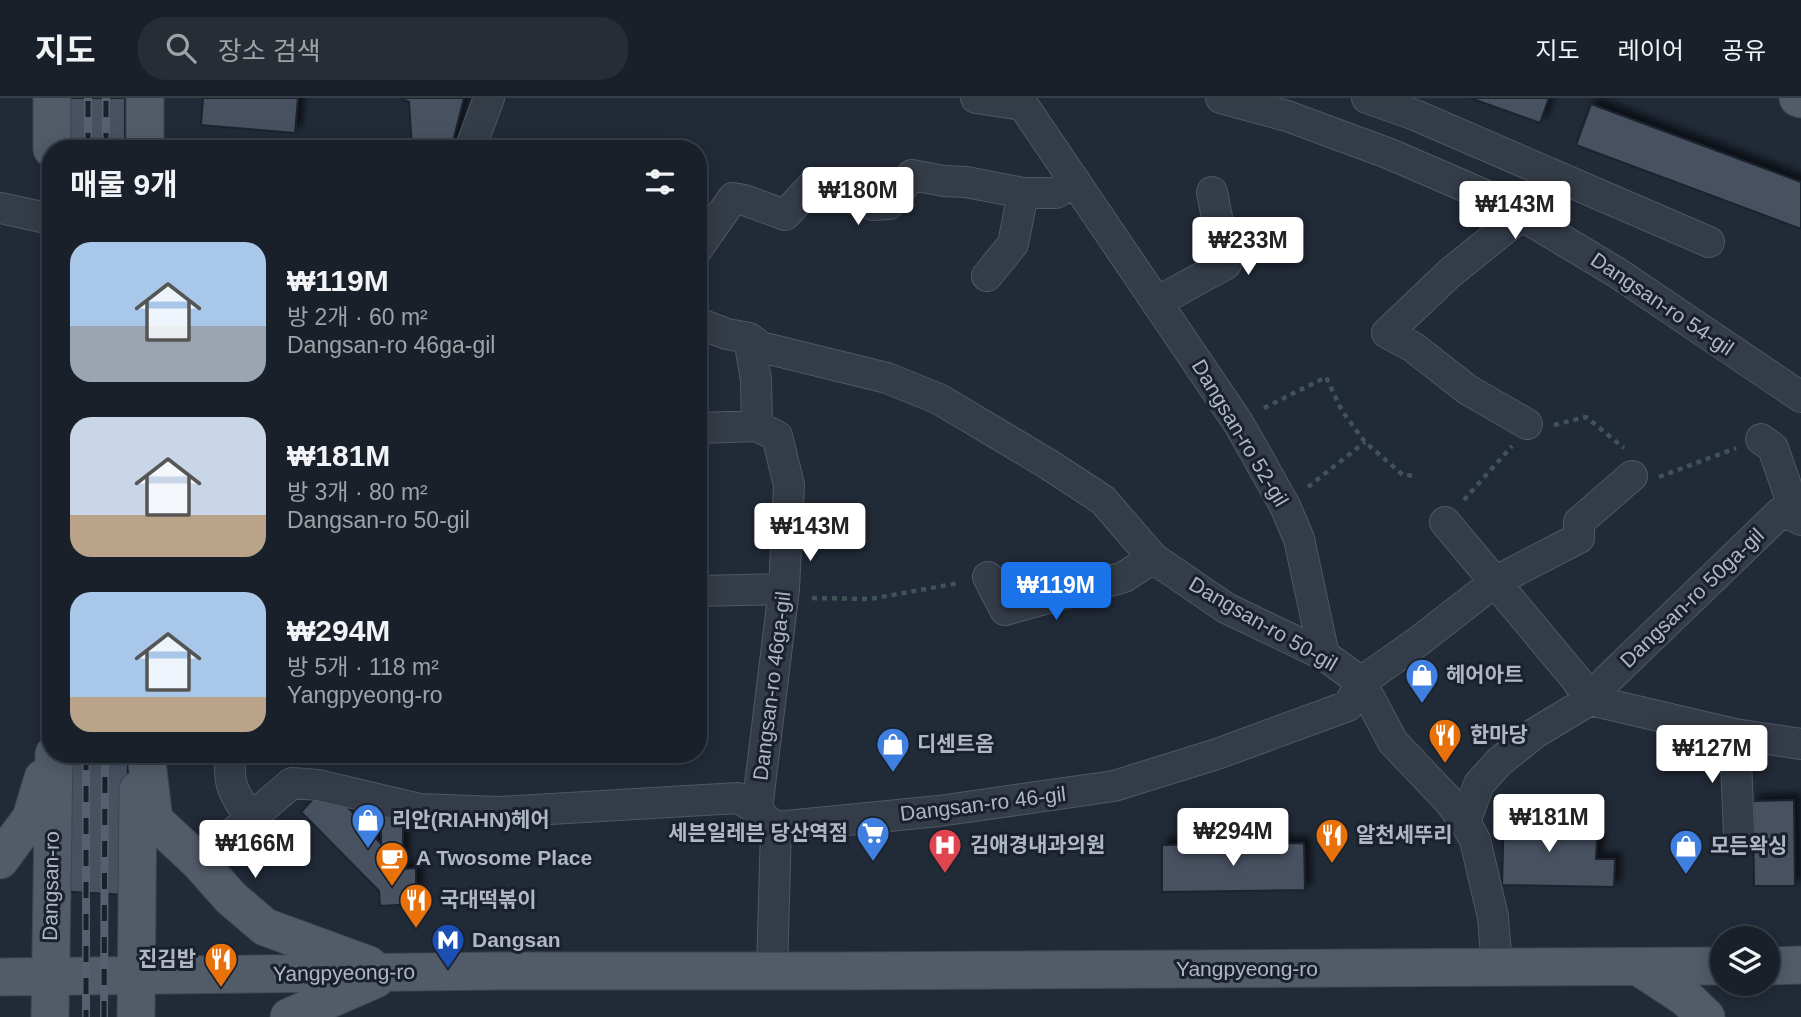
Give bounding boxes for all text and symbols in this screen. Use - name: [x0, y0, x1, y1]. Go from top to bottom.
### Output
- search box: [138, 17, 628, 80]
- icon: search: [162, 29, 200, 67]
- text: 지도: [35, 32, 96, 69]
- text: 장소 검색: [218, 36, 321, 66]
- text: 지도: [1535, 37, 1580, 64]
- text: 레이어: [1618, 37, 1684, 64]
- text: 공유: [1722, 37, 1766, 64]
- icon: filters: [641, 163, 679, 201]
- pin: ₩180M: [809, 167, 907, 227]
- text: 매물 9개: [70, 168, 178, 201]
- text: ₩180M: [818, 177, 898, 203]
- pin: ₩143M: [1466, 181, 1564, 241]
- text: ₩143M: [1475, 191, 1555, 217]
- pin: ₩233M: [1199, 218, 1297, 277]
- text: ₩233M: [1208, 227, 1288, 253]
- street label: Dangsan-ro 54-gil: [1587, 247, 1738, 360]
- text: ₩119M: [287, 264, 389, 297]
- icon: home: [126, 270, 210, 354]
- text: 방 2개 · 60 m²: [287, 304, 428, 330]
- text: Dangsan-ro 46ga-gil: [287, 332, 495, 358]
- street label: Dangsan-ro 52-gil: [1188, 355, 1293, 510]
- text: ₩181M: [287, 439, 390, 472]
- icon: home: [126, 445, 210, 529]
- text: 방 3개 · 80 m²: [287, 479, 428, 505]
- pin: ₩143M: [761, 504, 859, 563]
- text: Dangsan-ro 50-gil: [287, 507, 470, 533]
- text: ₩143M: [770, 513, 850, 539]
- street label: Dangsan-ro 50ga-gil: [1615, 523, 1768, 672]
- pin: ₩119M: [1007, 562, 1105, 622]
- text: ₩119M: [1017, 572, 1095, 598]
- street label: Dangsan-ro 50-gil: [1185, 572, 1341, 675]
- street label: Dangsan-ro 46ga-gil: [748, 590, 795, 782]
- text: ₩294M: [287, 614, 390, 647]
- icon: home: [126, 620, 210, 704]
- text: 방 5개 · 118 m²: [287, 654, 439, 680]
- shop icon: 헤어아트: [1403, 656, 1441, 705]
- place label: 헤어아트: [1446, 663, 1523, 686]
- text: Yangpyeong-ro: [287, 682, 443, 708]
- restaurant icon: 한마당: [1426, 716, 1464, 765]
- place label: 한마당: [1470, 723, 1528, 746]
- shop icon: 디센트옴: [874, 725, 912, 774]
- pin: ₩127M: [1663, 726, 1761, 785]
- place label: 디센트옴: [917, 732, 994, 755]
- text: ₩127M: [1672, 735, 1752, 761]
- street label: Dangsan-ro 46-gil: [899, 782, 1067, 825]
- pin: ₩181M: [1500, 794, 1598, 854]
- shop icon: 리안(RIAHN)헤어: [349, 801, 387, 850]
- text: ₩181M: [1509, 804, 1589, 830]
- place label: 리안(RIAHN)헤어: [392, 808, 550, 831]
- pin: ₩294M: [1184, 808, 1282, 868]
- supermarket icon: 세븐일레븐 당산역점: [854, 814, 892, 863]
- restaurant icon: 알천세뚜리: [1313, 816, 1351, 865]
- text: ₩294M: [1193, 818, 1273, 844]
- pin: ₩166M: [206, 820, 304, 880]
- place label: 세븐일레븐 당산역점: [668, 821, 848, 844]
- place label: 알천세뚜리: [1356, 823, 1453, 846]
- hospital icon: 김애경내과의원: [926, 826, 964, 875]
- shop icon: 모든왁싱: [1667, 827, 1705, 876]
- text: ₩166M: [215, 830, 295, 856]
- street label: Dangsan-ro: [38, 831, 63, 941]
- place label: 김애경내과의원: [970, 833, 1105, 856]
- place label: 모든왁싱: [1710, 834, 1787, 857]
- cafe icon: A Twosome Place: [373, 839, 411, 888]
- place label: A Twosome Place: [416, 846, 592, 869]
- restaurant icon: 국대떡볶이: [397, 881, 435, 930]
- place label: 국대떡볶이: [440, 888, 537, 911]
- metro station icon: Dangsan: [429, 921, 467, 970]
- map controls: [1710, 926, 1780, 996]
- button: layers: [1710, 926, 1780, 996]
- place label: Dangsan: [472, 928, 561, 951]
- restaurant icon: 진김밥: [202, 940, 240, 989]
- place label: 진김밥: [138, 947, 196, 970]
- street label: Yangpyeong-ro: [1176, 957, 1318, 980]
- street label: Yangpyeong-ro: [273, 960, 415, 985]

